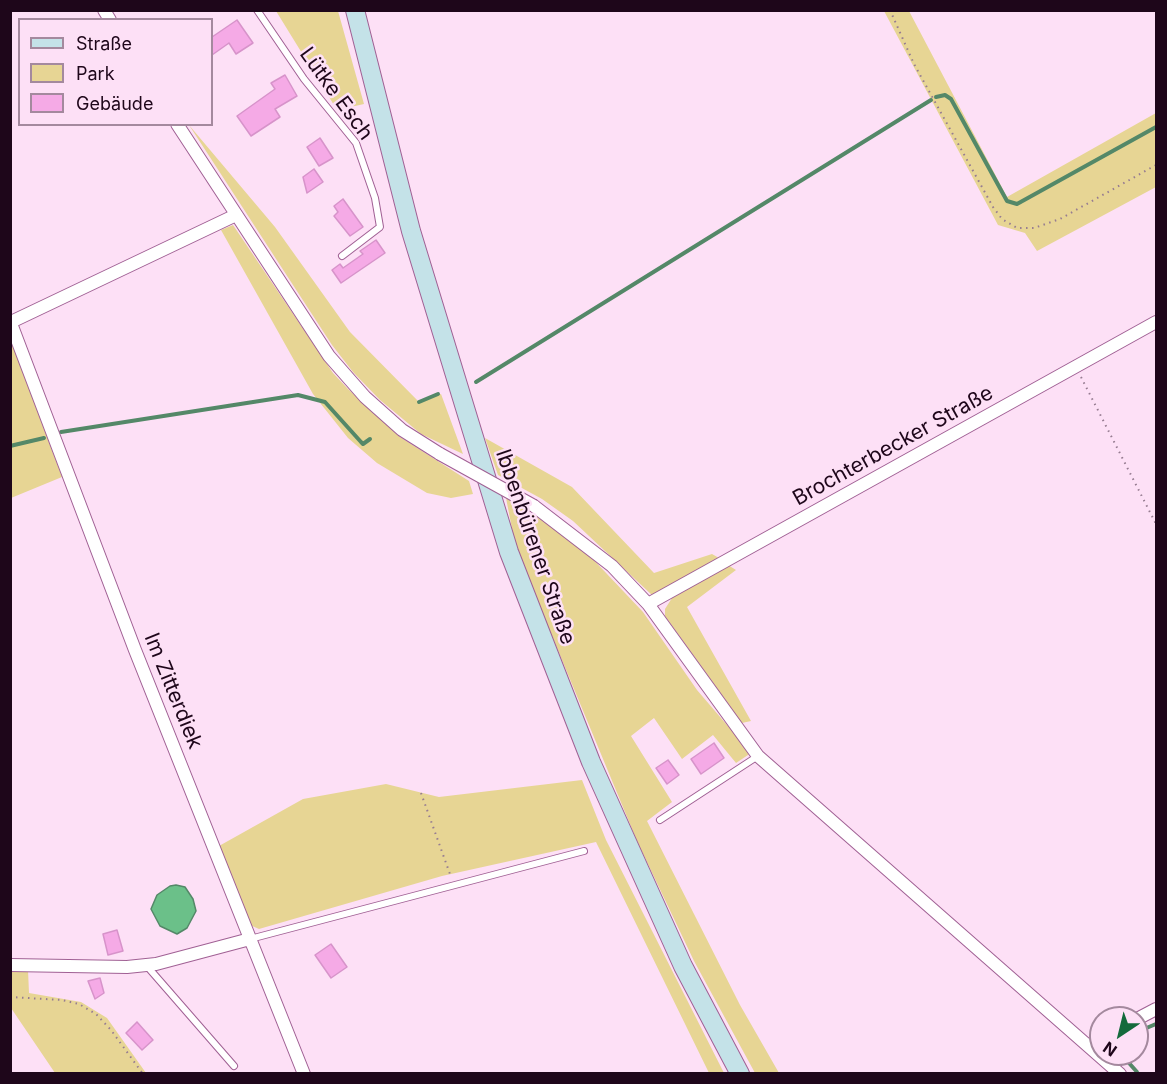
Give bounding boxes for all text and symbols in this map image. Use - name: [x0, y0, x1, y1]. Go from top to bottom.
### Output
- legend: [18, 18, 213, 126]
- text: Straße: [76, 33, 132, 54]
- street label: Lütke Esch: [294, 43, 378, 145]
- text: Park: [76, 63, 115, 84]
- text: Gebäude: [76, 93, 153, 114]
- street label: Brochterbecker Straße: [789, 380, 997, 512]
- street label: Ibbenbürener Straße: [490, 446, 580, 648]
- street label: Im Zitterdiek: [138, 629, 208, 753]
- north arrow: [1089, 1006, 1149, 1066]
- text: N: [1099, 1037, 1121, 1061]

